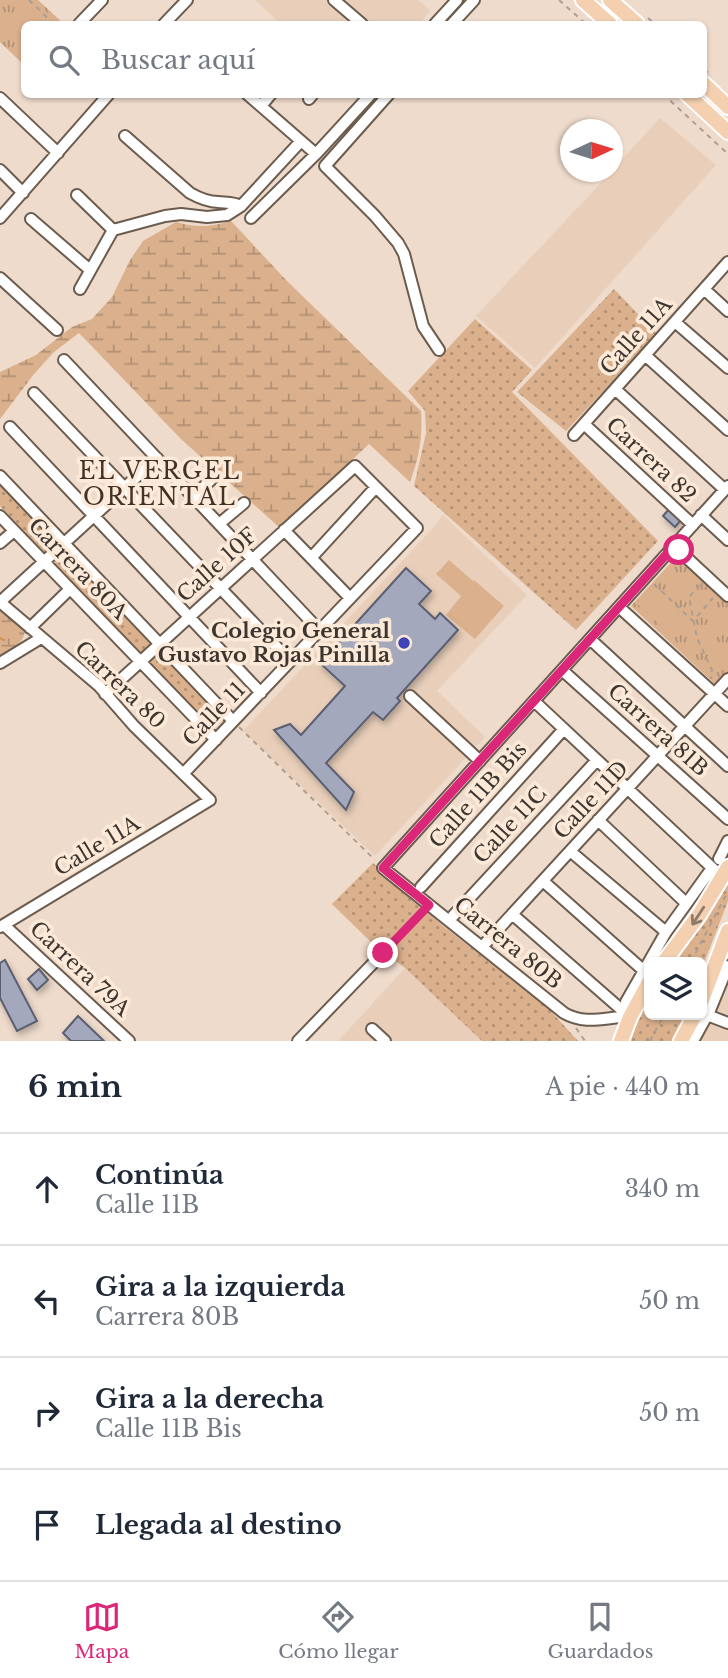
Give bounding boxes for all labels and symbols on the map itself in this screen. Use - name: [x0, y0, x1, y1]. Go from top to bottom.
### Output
- north arrow: [560, 119, 623, 182]
- street label: Calle 11A: [595, 291, 678, 380]
- street label: Carrera 82: [601, 412, 701, 508]
- district label: EL VERGEL ORIENTAL: [79, 457, 241, 511]
- street label: Carrera 80A: [23, 513, 134, 626]
- street label: Calle 10F: [172, 522, 262, 608]
- route start: [663, 534, 694, 565]
- place label: Colegio General Gustavo Rojas Pinilla: [158, 618, 391, 668]
- marker: Colegio General Gustavo Rojas Pinilla: [396, 635, 412, 651]
- street label: Carrera 80: [69, 636, 171, 734]
- street label: Calle 11: [177, 677, 251, 751]
- street label: Carrera 81B: [602, 678, 714, 782]
- street label: Calle 11B Bis: [424, 737, 532, 853]
- street label: Calle 11D: [548, 755, 634, 845]
- street label: Calle 11C: [468, 781, 552, 869]
- street label: Calle 11A: [50, 810, 145, 882]
- street label: Carrera 80B: [449, 891, 567, 995]
- one-way arrow: [690, 906, 705, 925]
- street label: Carrera 79A: [24, 916, 136, 1023]
- route end: [367, 937, 398, 968]

